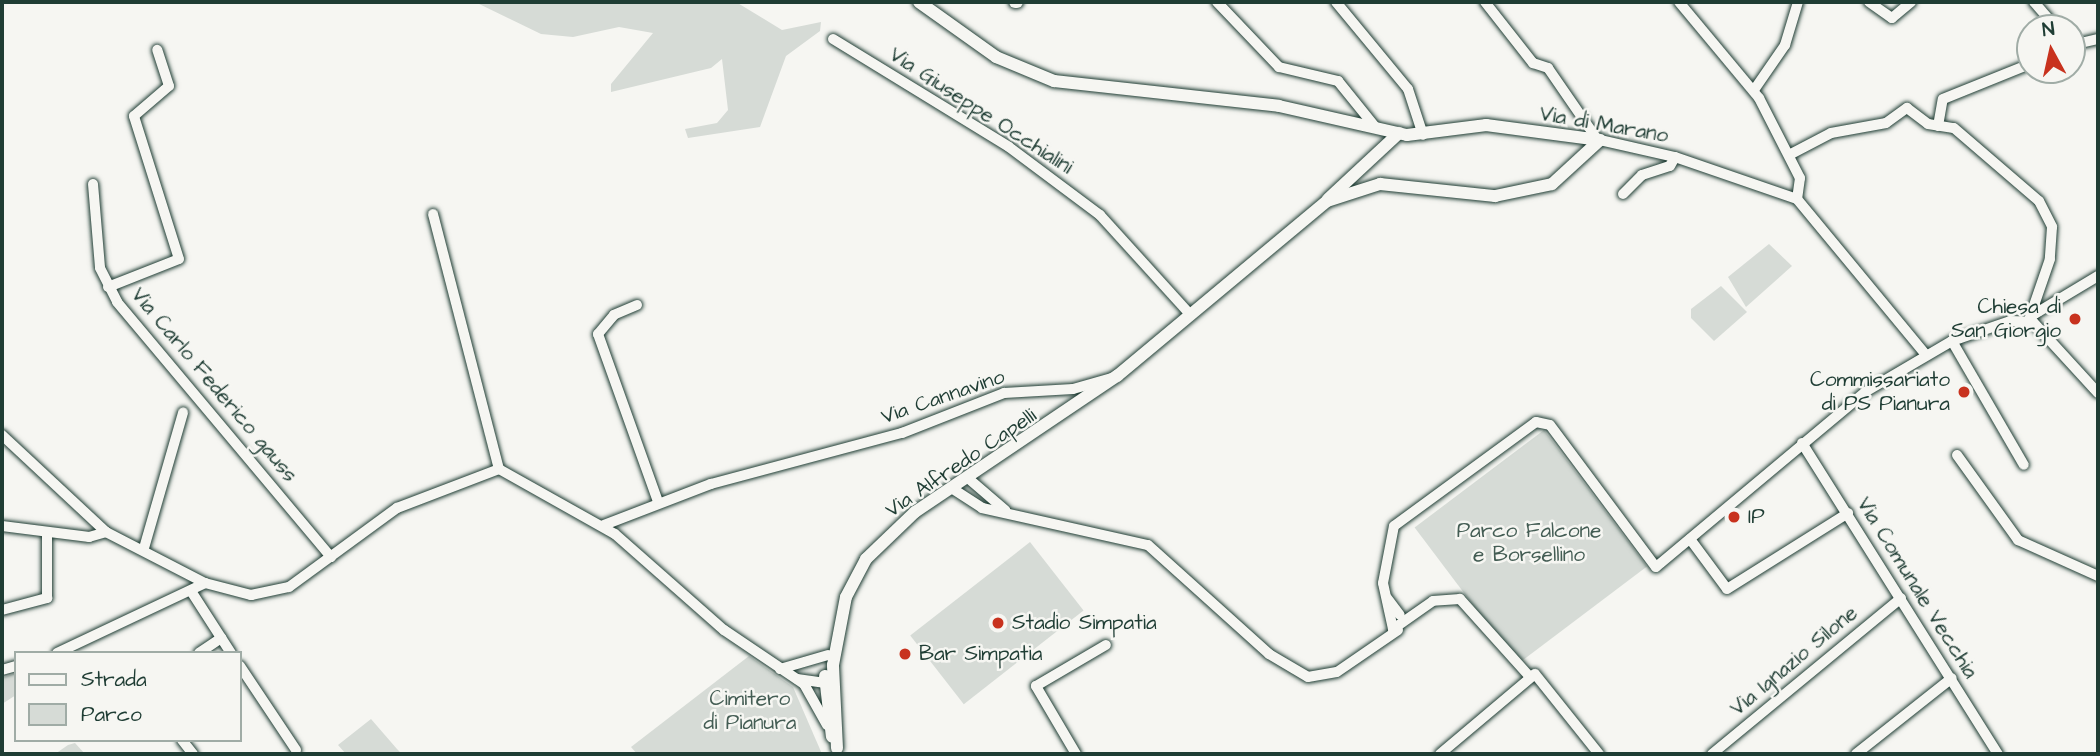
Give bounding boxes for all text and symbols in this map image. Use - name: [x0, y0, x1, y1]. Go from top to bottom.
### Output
- north arrow: [2016, 14, 2086, 84]
- text: N: [2040, 15, 2056, 44]
- street label: Via Giuseppe Occhialini: [884, 42, 1078, 180]
- street label: Via di Marano: [1538, 101, 1670, 149]
- street label: Via Carlo Federico gauss: [125, 283, 303, 487]
- place label: Chiesa di San Giorgio: [1951, 294, 2061, 344]
- marker: Chiesa di San Giorgio: [2067, 311, 2083, 327]
- street label: Via Cannavino: [878, 364, 1008, 430]
- place label: Commissariato di PS Pianura: [1810, 367, 1950, 417]
- marker: Commissariato di PS Pianura: [1956, 384, 1972, 400]
- street label: Via Alfredo Capelli: [881, 403, 1041, 523]
- street label: Via Comunale Vecchia: [1851, 493, 1983, 683]
- place label: IP: [1748, 504, 1765, 530]
- marker: IP: [1726, 509, 1742, 525]
- park label: Parco Falcone e Borsellino: [1457, 518, 1601, 568]
- street label: Via Ignazio Silone: [1725, 601, 1863, 721]
- place label: Stadio Simpatia: [1012, 610, 1157, 636]
- marker: Stadio Simpatia: [990, 615, 1006, 631]
- place label: Bar Simpatia: [919, 641, 1042, 667]
- marker: Bar Simpatia: [897, 646, 913, 662]
- legend: [14, 651, 242, 742]
- text: Strada: [81, 665, 147, 694]
- park label: Cimitero di Pianura: [703, 686, 797, 736]
- text: Parco: [81, 700, 142, 729]

